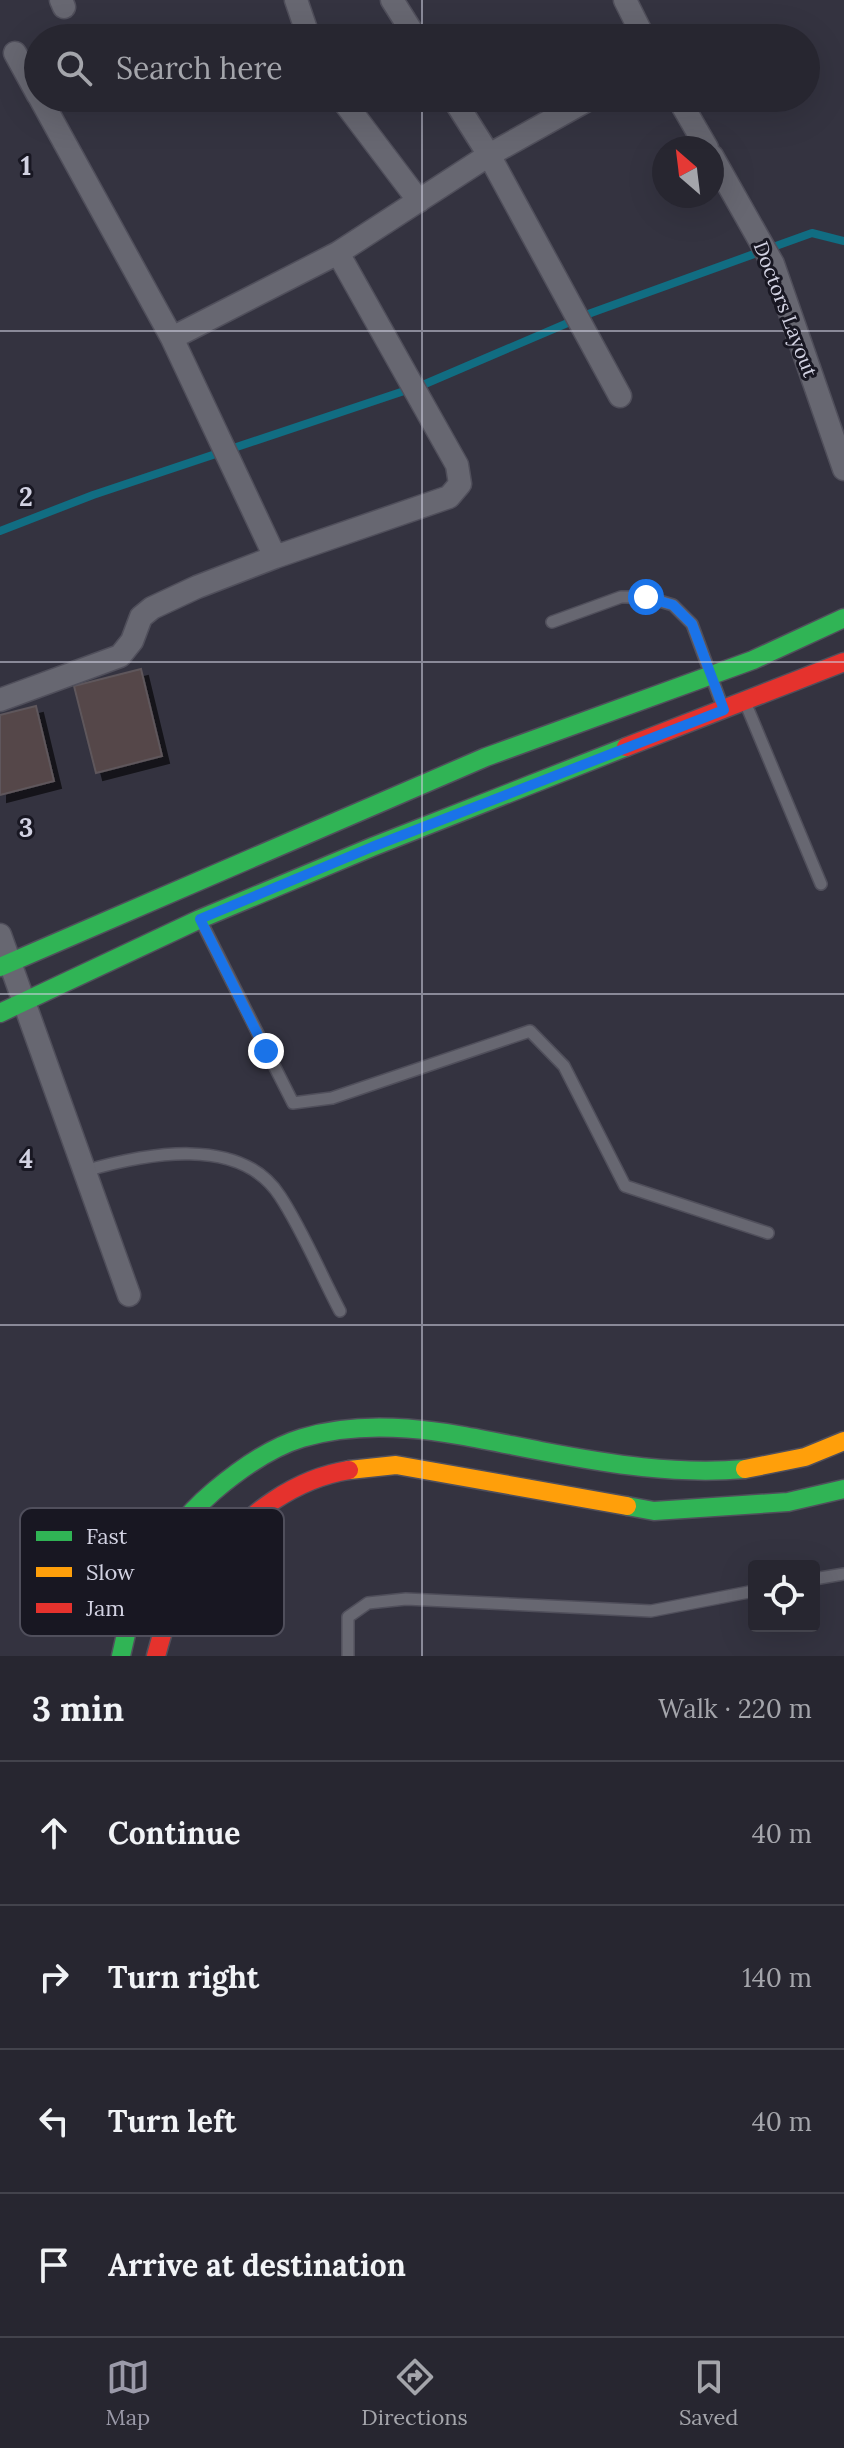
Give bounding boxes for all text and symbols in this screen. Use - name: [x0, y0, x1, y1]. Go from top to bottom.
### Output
- search box: [24, 24, 820, 112]
- icon: search: [52, 46, 96, 90]
- text: Search here: [116, 49, 283, 87]
- north arrow: [652, 136, 724, 208]
- text: 1: [21, 149, 31, 182]
- street label: Doctors Layout: [749, 237, 823, 381]
- text: 2: [19, 480, 33, 513]
- route start: [628, 579, 664, 615]
- text: 3: [19, 811, 33, 844]
- route end: [248, 1033, 284, 1069]
- text: 4: [19, 1142, 33, 1175]
- legend: [20, 1508, 284, 1636]
- text: Fast: [86, 1522, 128, 1550]
- text: Slow: [86, 1558, 135, 1586]
- map controls: [748, 1560, 820, 1632]
- button: locate: [748, 1560, 820, 1632]
- text: Jam: [85, 1594, 125, 1622]
- text: 3 min: [32, 1687, 124, 1730]
- text: Walk · 220 m: [658, 1692, 812, 1725]
- icon: ahead: [32, 1811, 76, 1855]
- text: Continue: [108, 1814, 240, 1852]
- text: 40 m: [752, 1817, 812, 1850]
- icon: right: [32, 1955, 76, 1999]
- text: Turn right: [108, 1958, 259, 1996]
- text: 140 m: [742, 1961, 812, 1994]
- icon: left: [32, 2099, 76, 2143]
- text: Turn left: [108, 2102, 236, 2140]
- text: 40 m: [752, 2105, 812, 2138]
- icon: arrive: [32, 2243, 76, 2287]
- text: Arrive at destination: [108, 2246, 406, 2284]
- tab: Map: [106, 2355, 150, 2431]
- tab: Directions: [361, 2355, 468, 2431]
- tab: Saved: [679, 2355, 738, 2431]

